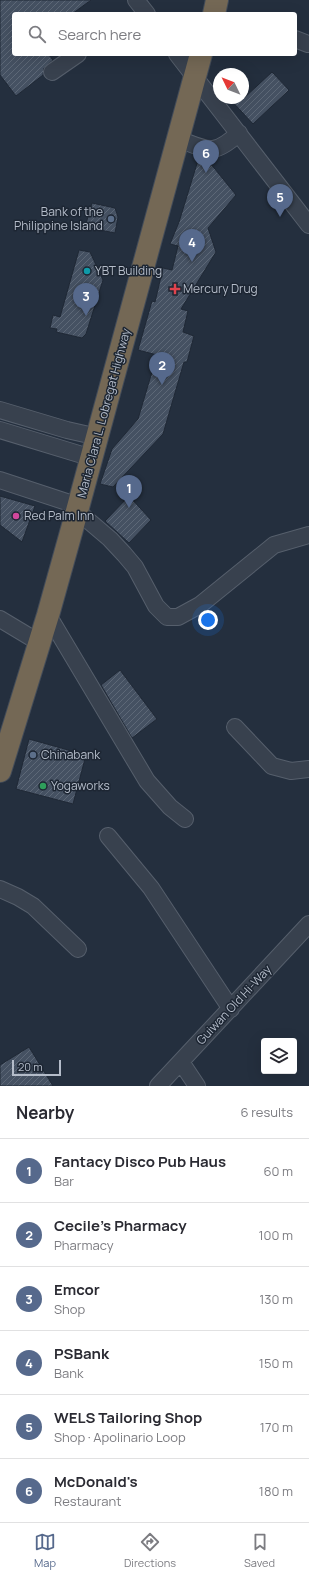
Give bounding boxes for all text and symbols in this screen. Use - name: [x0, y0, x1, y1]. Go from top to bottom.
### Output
- search box: [12, 12, 297, 56]
- icon: search: [26, 23, 48, 45]
- text: Search here: [58, 24, 141, 45]
- north arrow: [213, 68, 249, 104]
- pin: 6: [193, 140, 219, 173]
- pin: 5: [267, 184, 293, 217]
- place label: Bank of the Philippine Island: [14, 203, 103, 234]
- marker: Bank of the Philippine Island: [106, 214, 116, 224]
- pin: 4: [179, 229, 205, 262]
- place label: YBT Building: [95, 262, 162, 279]
- marker: YBT Building: [82, 266, 92, 276]
- place label: Mercury Drug: [183, 280, 258, 297]
- pin: 3: [73, 283, 99, 316]
- marker: Mercury Drug: [170, 284, 180, 294]
- street label: Maria Clara L. Lobregat Highway: [73, 326, 135, 500]
- pin: 2: [149, 352, 175, 385]
- pin: 1: [116, 475, 142, 508]
- place label: Red Palm Inn: [24, 507, 94, 524]
- marker: Red Palm Inn: [11, 511, 21, 521]
- your location: [198, 610, 218, 630]
- place label: Chinabank: [41, 746, 101, 763]
- marker: Chinabank: [28, 750, 38, 760]
- place label: Yogaworks: [51, 777, 110, 794]
- marker: Yogaworks: [38, 781, 48, 791]
- street label: Guiwan Old Hi-Way: [192, 961, 276, 1048]
- map controls: [261, 1038, 297, 1074]
- button: layers: [261, 1038, 297, 1074]
- scale bar: [12, 1058, 61, 1077]
- text: 20 m: [18, 1059, 43, 1074]
- text: Nearby: [16, 1101, 74, 1124]
- text: 6 results: [241, 1103, 293, 1121]
- text: Fantacy Disco Pub Haus: [54, 1151, 226, 1172]
- text: 1: [26, 1162, 32, 1180]
- text: 60 m: [263, 1162, 293, 1180]
- text: Bar: [54, 1172, 74, 1190]
- text: Cecile's Pharmacy: [54, 1215, 187, 1236]
- text: 2: [25, 1226, 33, 1244]
- text: 100 m: [258, 1226, 293, 1244]
- text: Pharmacy: [54, 1236, 114, 1254]
- text: Emcor: [54, 1279, 100, 1300]
- text: 3: [25, 1290, 33, 1308]
- text: 130 m: [259, 1290, 293, 1308]
- text: Shop: [54, 1300, 85, 1318]
- text: PSBank: [54, 1343, 109, 1364]
- text: 4: [25, 1354, 33, 1372]
- text: 150 m: [259, 1354, 293, 1372]
- text: Bank: [54, 1364, 83, 1382]
- text: WELS Tailoring Shop: [54, 1407, 202, 1428]
- text: 5: [25, 1418, 33, 1436]
- text: 170 m: [260, 1418, 293, 1436]
- text: Shop · Apolinario Loop: [54, 1428, 186, 1446]
- text: McDonald's: [54, 1471, 138, 1492]
- text: 6: [25, 1482, 33, 1500]
- text: 180 m: [259, 1482, 293, 1500]
- text: Restaurant: [54, 1492, 121, 1510]
- tab: Map: [34, 1531, 56, 1570]
- tab: Directions: [124, 1531, 176, 1570]
- tab: Saved: [244, 1531, 275, 1570]

